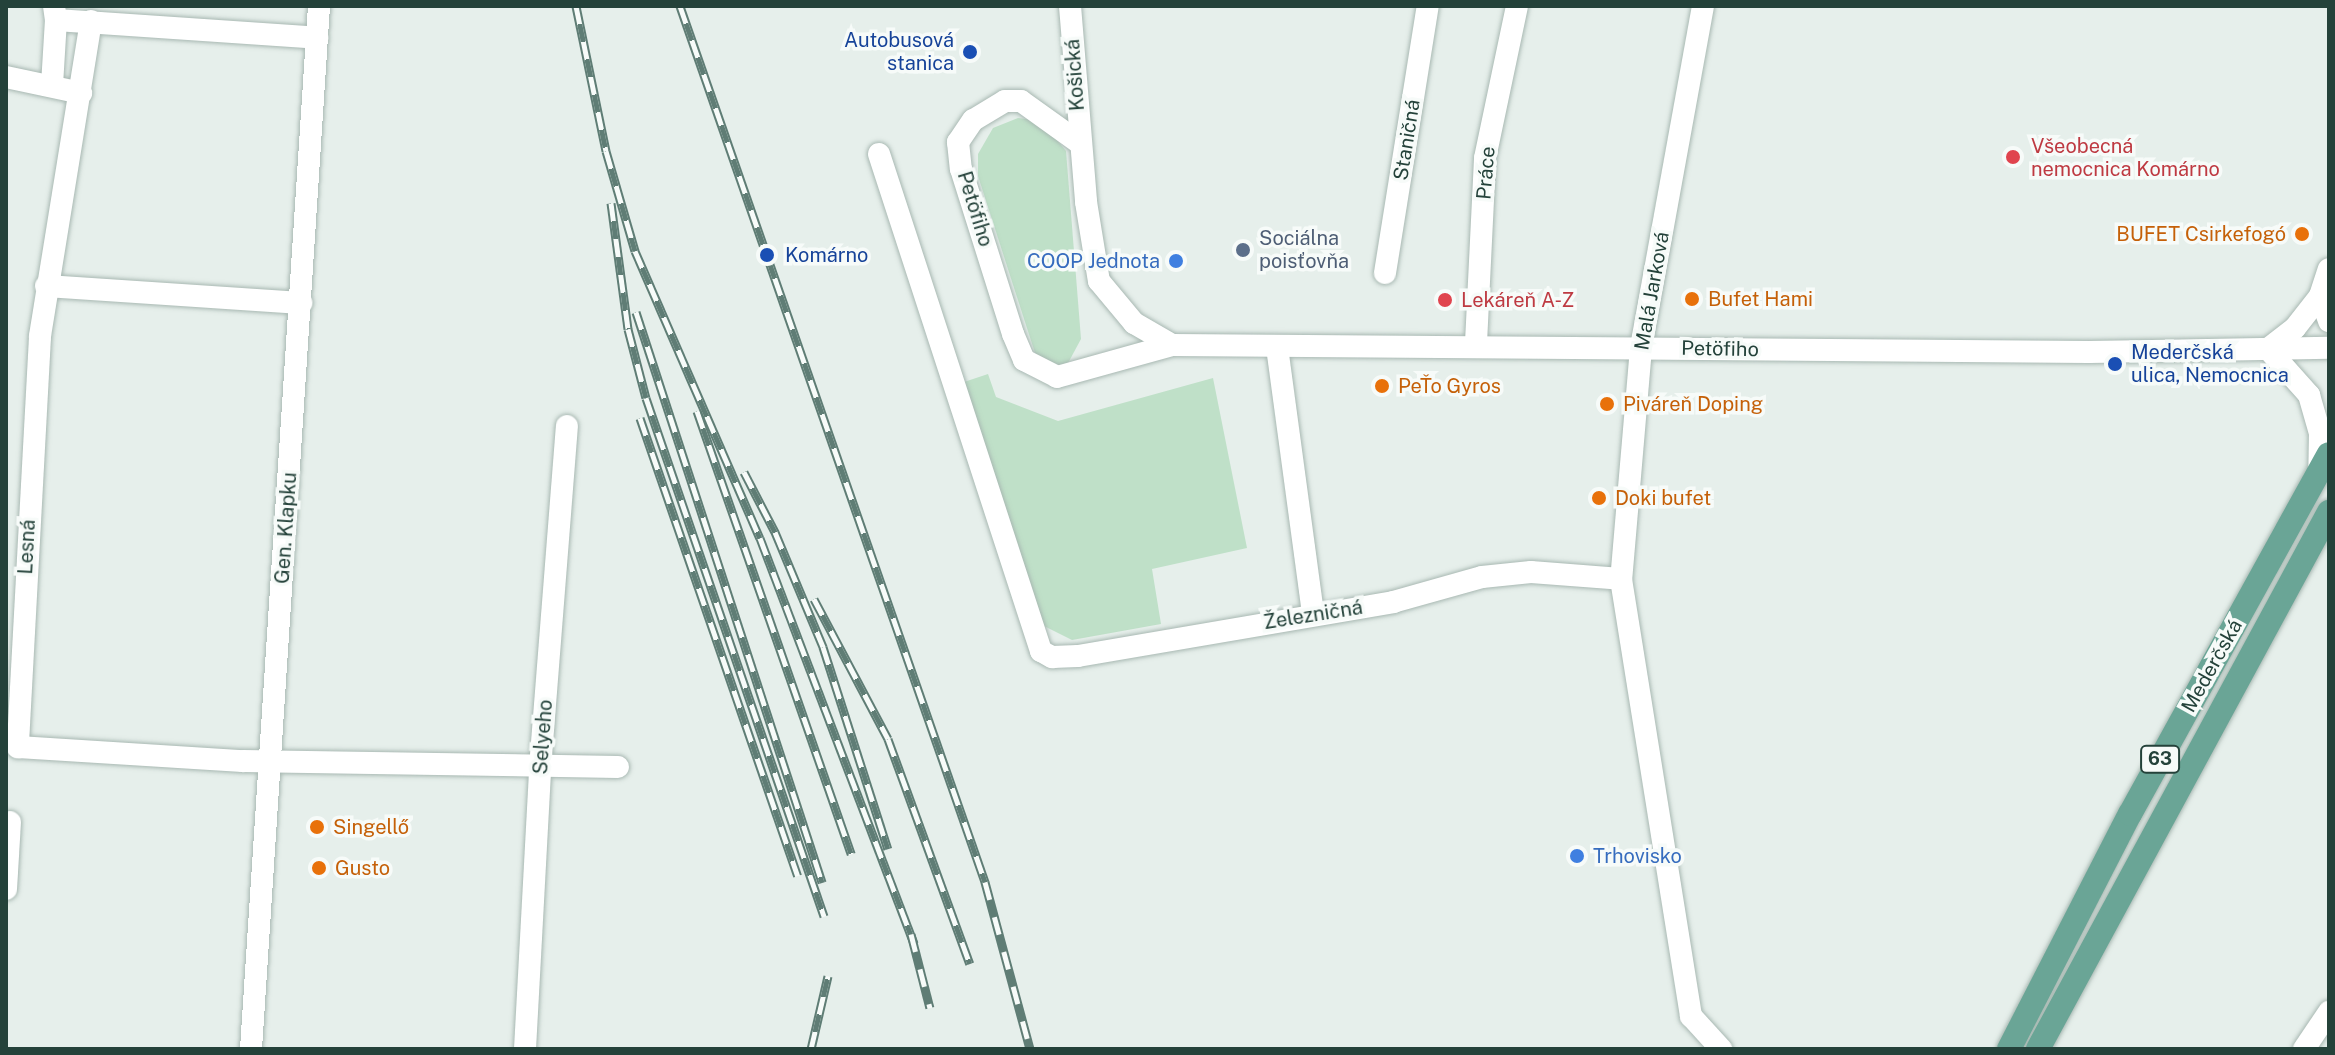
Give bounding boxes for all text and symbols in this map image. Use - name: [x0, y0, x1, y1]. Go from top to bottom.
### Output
- place label: Autobusová stanica: [844, 28, 954, 75]
- street label: Košická: [1061, 38, 1089, 112]
- marker: Autobusová stanica: [961, 43, 979, 61]
- street label: Staničná: [1389, 98, 1425, 182]
- place label: Všeobecná nemocnica Komárno: [2031, 134, 2220, 181]
- street label: Práce: [1472, 145, 1500, 201]
- marker: Všeobecná nemocnica Komárno: [2002, 146, 2024, 168]
- street label: Petöfiho: [952, 168, 998, 250]
- place label: BUFET Csirkefogó: [2116, 222, 2286, 246]
- marker: BUFET Csirkefogó: [2293, 225, 2311, 243]
- place label: Sociálna poisťovňa: [1259, 226, 1349, 273]
- street label: Malá Jarková: [1630, 230, 1674, 352]
- marker: Sociálna poisťovňa: [1234, 241, 1252, 259]
- place label: Komárno: [785, 243, 868, 267]
- marker: Komárno: [756, 244, 778, 266]
- place label: COOP Jednota: [1027, 249, 1160, 273]
- marker: COOP Jednota: [1167, 252, 1185, 270]
- place label: Bufet Hami: [1708, 287, 1813, 311]
- place label: Lekáreň A-Z: [1461, 288, 1574, 312]
- marker: Bufet Hami: [1683, 290, 1701, 308]
- marker: Lekáreň A-Z: [1436, 291, 1454, 309]
- street label: Petöfiho: [1681, 336, 1759, 362]
- place label: Mederčská ulica, Nemocnica: [2131, 340, 2289, 387]
- marker: Mederčská ulica, Nemocnica: [2106, 355, 2124, 373]
- place label: PeŤo Gyros: [1398, 374, 1501, 398]
- marker: PeŤo Gyros: [1373, 377, 1391, 395]
- place label: Piváreň Doping: [1623, 392, 1763, 416]
- marker: Piváreň Doping: [1598, 395, 1616, 413]
- street label: Gen. Klapku: [270, 471, 302, 585]
- place label: Doki bufet: [1615, 486, 1711, 510]
- marker: Doki bufet: [1590, 489, 1608, 507]
- street label: Lesná: [14, 519, 40, 575]
- street label: Železničná: [1262, 595, 1364, 635]
- street label: Mederčská: [2177, 615, 2247, 717]
- street label: Selyeho: [528, 699, 558, 775]
- road number: 63: [2140, 745, 2180, 773]
- place label: Singellő: [333, 815, 409, 839]
- marker: Singellő: [308, 818, 326, 836]
- place label: Trhovisko: [1593, 844, 1682, 868]
- marker: Trhovisko: [1568, 847, 1586, 865]
- place label: Gusto: [335, 856, 390, 880]
- marker: Gusto: [310, 859, 328, 877]

